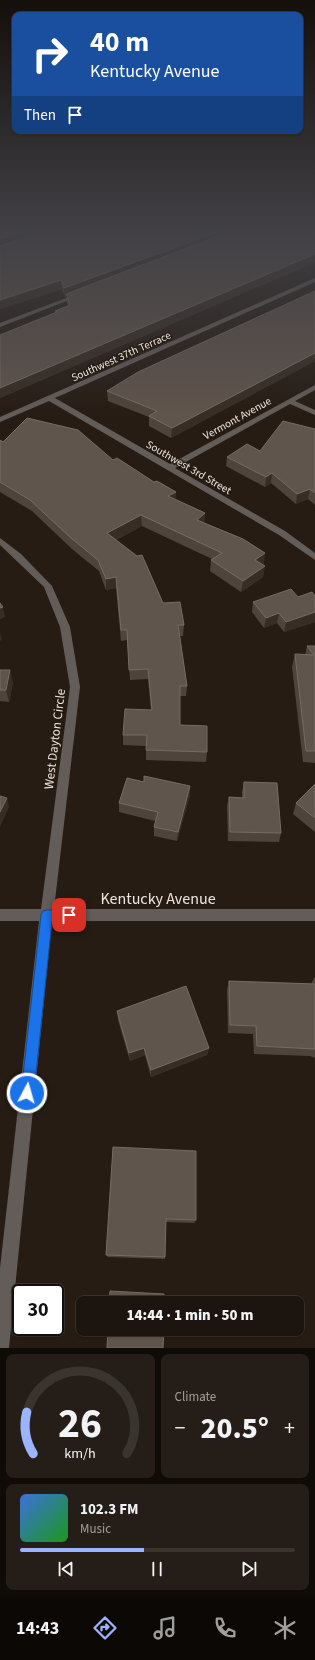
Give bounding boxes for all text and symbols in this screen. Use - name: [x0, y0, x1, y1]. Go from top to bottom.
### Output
- text: 40 m: [90, 22, 149, 62]
- icon: right: [24, 28, 76, 80]
- text: Kentucky Avenue: [90, 59, 220, 84]
- icon: arrive: [64, 104, 86, 126]
- text: Then: [24, 105, 56, 126]
- street label: Southwest 37th Terrace: [69, 327, 174, 385]
- street label: Vermont Avenue: [201, 393, 274, 443]
- street label: Southwest 3rd Street: [143, 437, 234, 498]
- street label: West Dayton Circle: [40, 688, 70, 790]
- street label: Kentucky Avenue: [100, 888, 216, 910]
- pin: [52, 898, 86, 932]
- icon: arrive: [58, 904, 80, 926]
- position arrow: [6, 1072, 48, 1114]
- speed limit sign: 30: [12, 1284, 64, 1336]
- text: 14:44 · 1 min · 50 m: [127, 1305, 253, 1326]
- text: Climate: [175, 1388, 216, 1406]
- text: 26: [58, 1394, 102, 1454]
- text: 20.5°: [201, 1407, 269, 1450]
- text: −: [175, 1412, 185, 1444]
- text: +: [284, 1412, 295, 1444]
- text: km/h: [64, 1443, 96, 1464]
- text: 102.3 FM: [80, 1499, 138, 1520]
- text: Music: [80, 1520, 111, 1538]
- icon: previous: [55, 1558, 77, 1580]
- icon: pause: [146, 1558, 168, 1580]
- icon: next: [238, 1558, 260, 1580]
- icon: directions: [91, 1614, 119, 1642]
- icon: music: [151, 1614, 179, 1642]
- icon: phone: [211, 1614, 239, 1642]
- icon: climate: [271, 1614, 299, 1642]
- text: 14:43: [16, 1616, 59, 1641]

